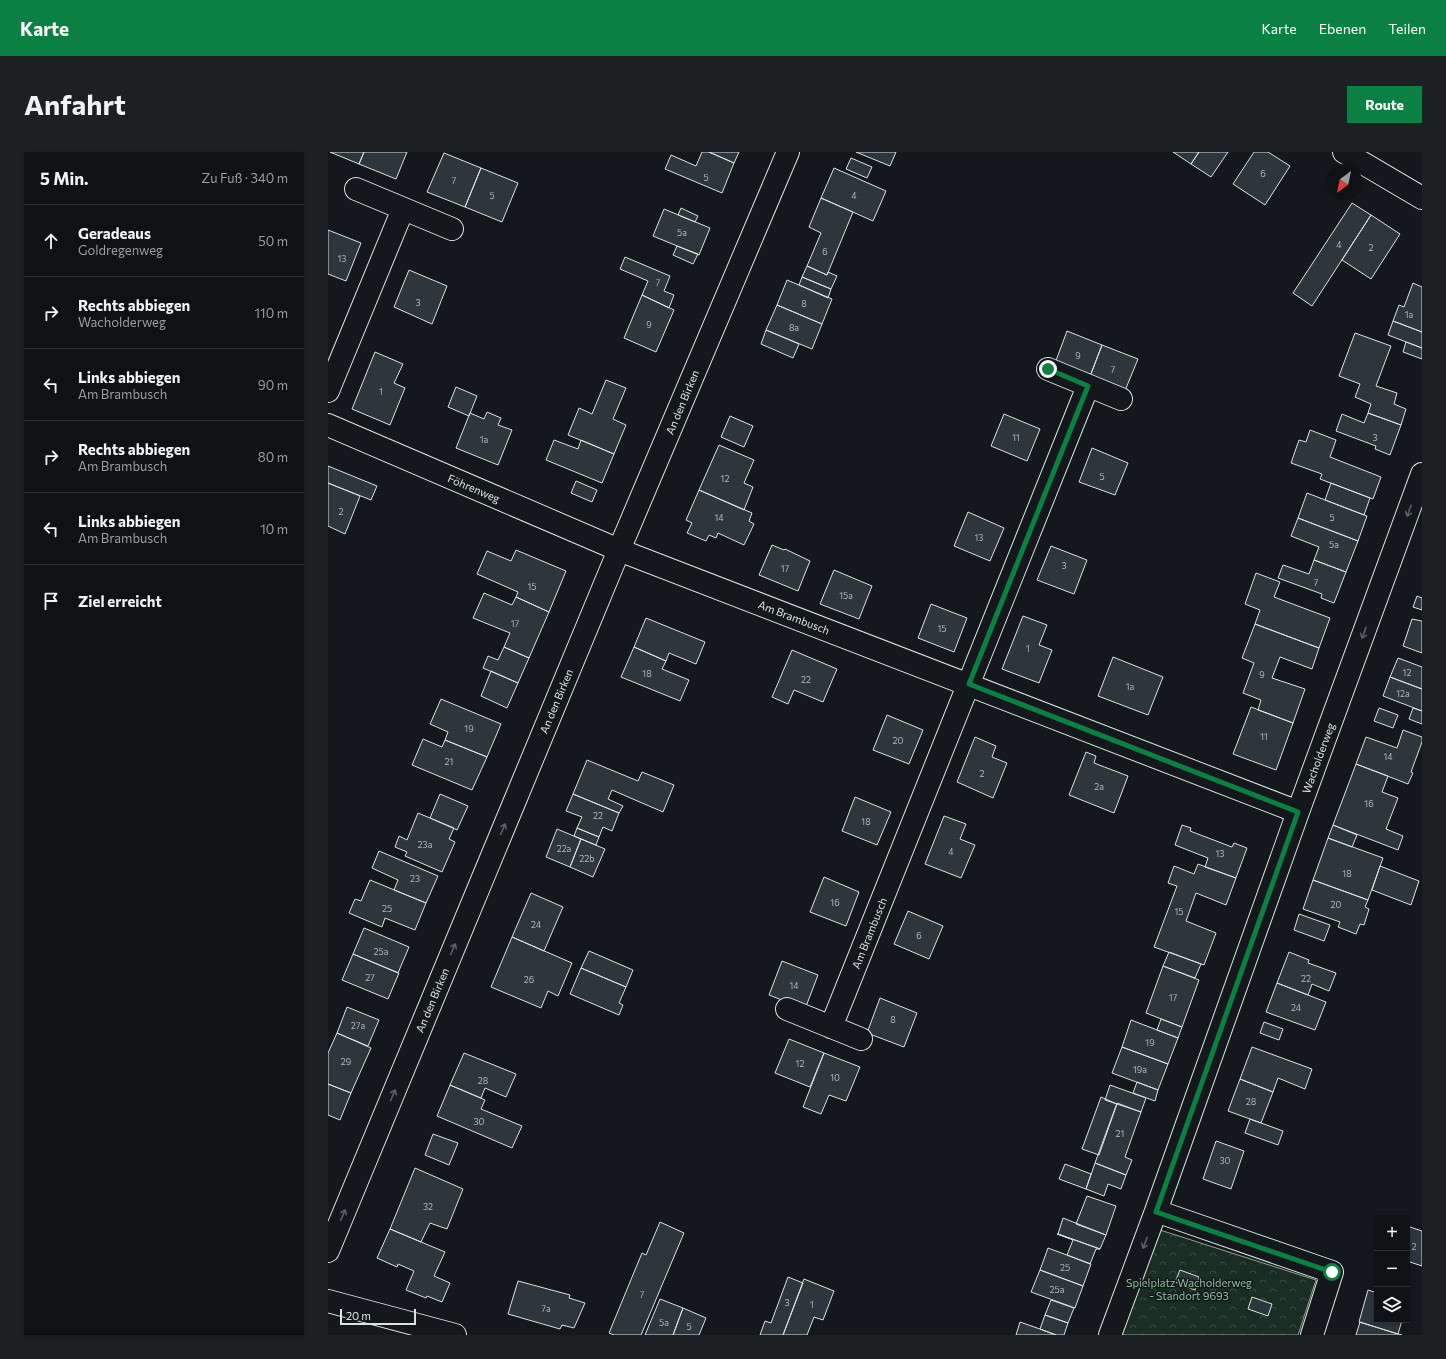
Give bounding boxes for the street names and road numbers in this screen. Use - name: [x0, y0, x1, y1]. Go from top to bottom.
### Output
- street label: An den Birken: [663, 368, 701, 436]
- street label: Föhrenweg: [446, 471, 502, 505]
- street label: Am Brambusch: [756, 597, 832, 637]
- street label: An den Birken: [537, 667, 575, 735]
- street label: Wacholderweg: [1299, 721, 1337, 795]
- street label: Am Brambusch: [849, 896, 889, 970]
- street label: An den Birken: [413, 966, 451, 1034]

